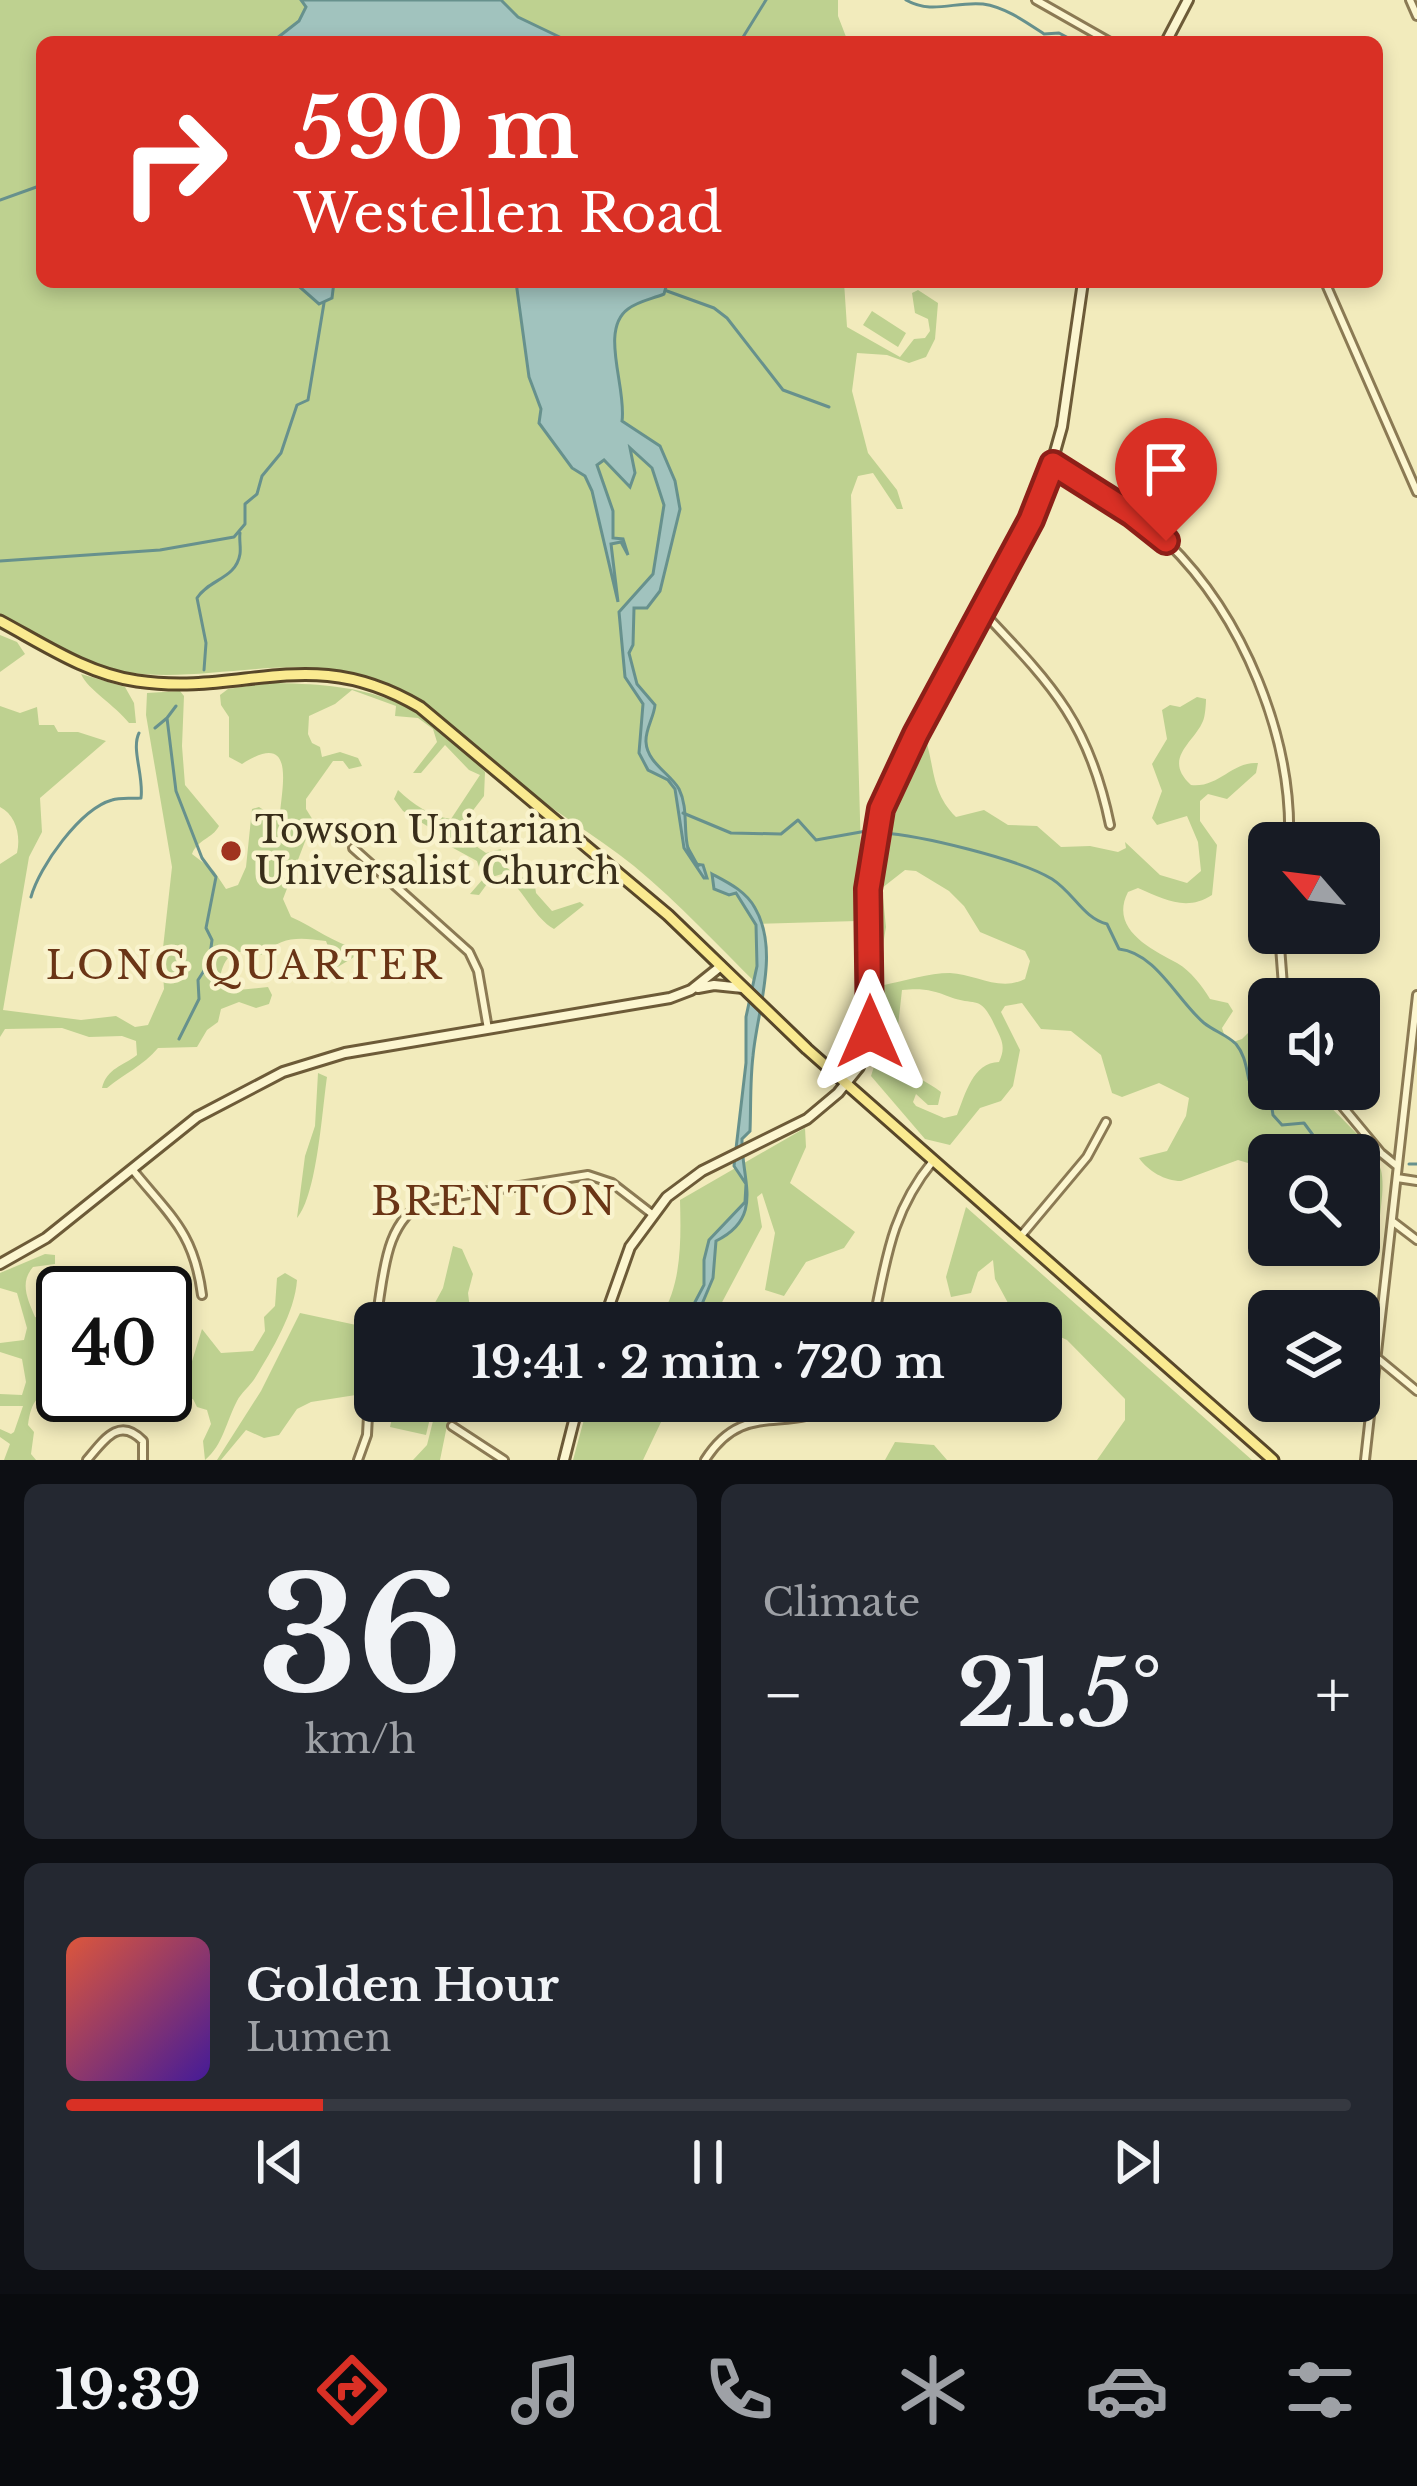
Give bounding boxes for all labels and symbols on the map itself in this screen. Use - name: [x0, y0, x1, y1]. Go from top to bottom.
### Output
- pin: [1115, 418, 1217, 541]
- place label: Towson Unitarian Universalist Church: [255, 808, 620, 894]
- north arrow: [1248, 822, 1380, 954]
- marker: Towson Unitarian Universalist Church: [218, 838, 244, 864]
- district label: LONG QUARTER: [46, 941, 444, 990]
- position arrow: [807, 969, 933, 1095]
- district label: BRENTON: [371, 1177, 619, 1226]
- speed limit sign: 40: [36, 1266, 192, 1422]

